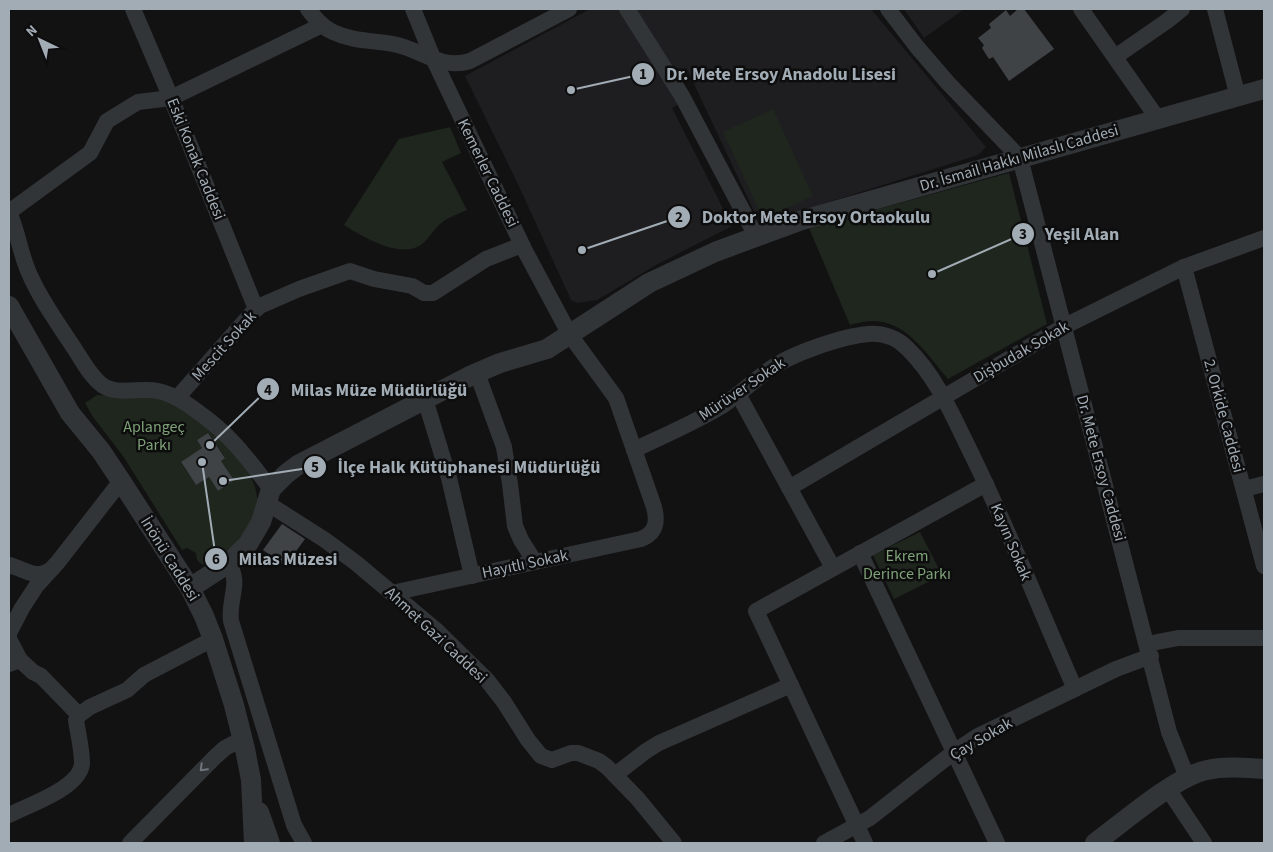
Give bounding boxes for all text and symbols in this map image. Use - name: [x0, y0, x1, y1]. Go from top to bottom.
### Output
- north arrow: [15, 15, 65, 65]
- text: N: [22, 21, 42, 42]
- callout: Dr. Mete Ersoy Anadolu Lisesi: [631, 57, 906, 90]
- text: Dr. Mete Ersoy Anadolu Lisesi: [666, 62, 896, 87]
- text: 1: [639, 64, 647, 85]
- street label: Eski Konak Caddesi: [162, 95, 230, 223]
- street label: Kemerler Caddesi: [452, 115, 524, 231]
- street label: Dr. İsmail Hakkı Milaslı Caddesi: [917, 119, 1121, 197]
- callout: Doktor Mete Ersoy Ortaokulu: [666, 201, 940, 234]
- text: Doktor Mete Ersoy Ortaokulu: [702, 205, 930, 230]
- text: 2: [675, 207, 683, 228]
- callout: Yeşil Alan: [1010, 217, 1130, 250]
- text: Yeşil Alan: [1044, 222, 1119, 247]
- text: 3: [1019, 224, 1027, 245]
- street label: Mescit Sokak: [187, 306, 261, 386]
- street label: Dişbudak Sokak: [969, 316, 1073, 388]
- street label: Mürüver Sokak: [695, 352, 790, 426]
- street label: 2. Orkide Caddesi: [1198, 357, 1250, 475]
- callout: Milas Müze Müdürlüğü: [255, 373, 477, 406]
- text: Milas Müze Müdürlüğü: [291, 378, 467, 403]
- text: 4: [264, 380, 272, 401]
- street label: Dr. Mete Ersoy Caddesi: [1071, 392, 1131, 544]
- park label: Aplangeç Parkı: [123, 416, 185, 456]
- callout: İlçe Halk Kütüphanesi Müdürlüğü: [303, 451, 611, 484]
- text: İlçe Halk Kütüphanesi Müdürlüğü: [338, 455, 600, 480]
- text: 5: [311, 457, 319, 478]
- street label: Kayın Sokak: [985, 500, 1037, 584]
- street label: İnönü Caddesi: [135, 513, 205, 605]
- callout: Milas Müzesi: [203, 543, 347, 576]
- street label: Hayıtlı Sokak: [480, 544, 570, 584]
- park label: Ekrem Derince Parkı: [863, 545, 951, 585]
- text: Milas Müzesi: [238, 547, 338, 572]
- text: 6: [212, 549, 220, 570]
- street label: Ahmet Gazi Caddesi: [380, 582, 492, 688]
- street label: Çay Sokak: [946, 712, 1016, 766]
- one-way arrow: [200, 762, 209, 771]

